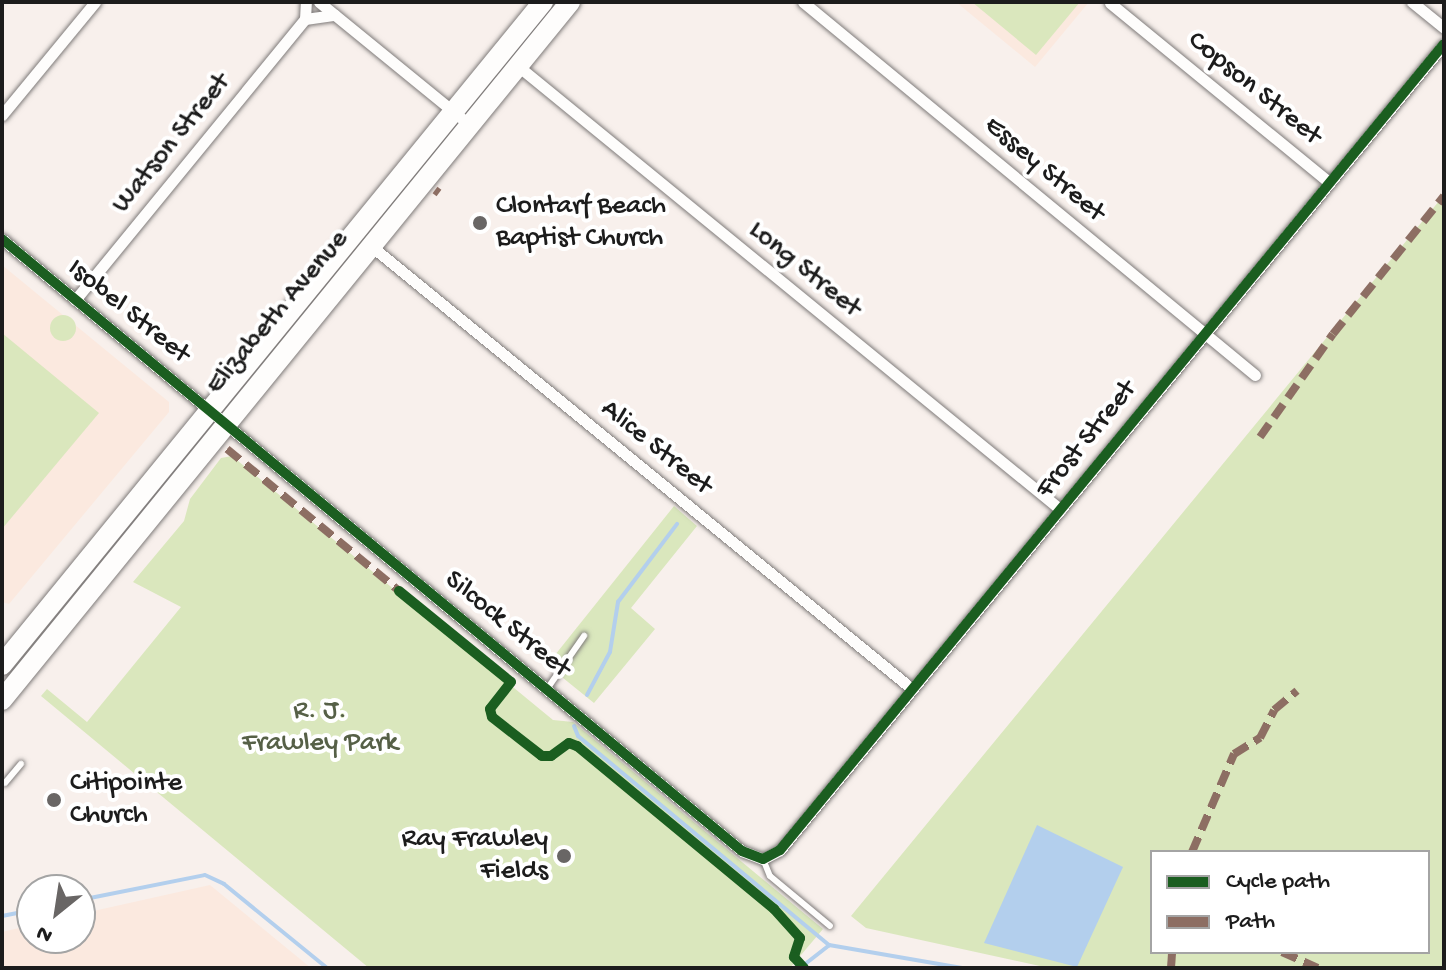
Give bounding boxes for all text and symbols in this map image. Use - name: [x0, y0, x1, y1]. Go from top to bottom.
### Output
- street label: Copson Street: [1180, 25, 1328, 153]
- street label: Watson Street: [105, 67, 239, 221]
- street label: Essey Street: [977, 110, 1111, 230]
- place label: Clontarf Beach Baptist Church: [496, 190, 666, 256]
- marker: Clontarf Beach Baptist Church: [471, 214, 489, 232]
- street label: Long Street: [741, 214, 867, 326]
- street label: Elizabeth Avenue: [200, 224, 356, 402]
- street label: Isobel Street: [60, 252, 196, 372]
- street label: Frost Street: [1029, 374, 1145, 506]
- street label: Alice Street: [593, 393, 719, 503]
- street label: Silcock Street: [437, 564, 577, 686]
- park label: R. J. Frawley Park: [242, 695, 398, 761]
- place label: Citipointe Church: [70, 767, 182, 833]
- marker: Citipointe Church: [45, 791, 63, 809]
- place label: Ray Frawley Fields: [401, 823, 548, 889]
- marker: Ray Frawley Fields: [555, 847, 573, 865]
- legend: [1150, 850, 1430, 954]
- text: Cycle path: [1226, 868, 1330, 897]
- north arrow: [16, 874, 96, 954]
- text: Path: [1226, 908, 1275, 937]
- text: N: [32, 918, 58, 948]

